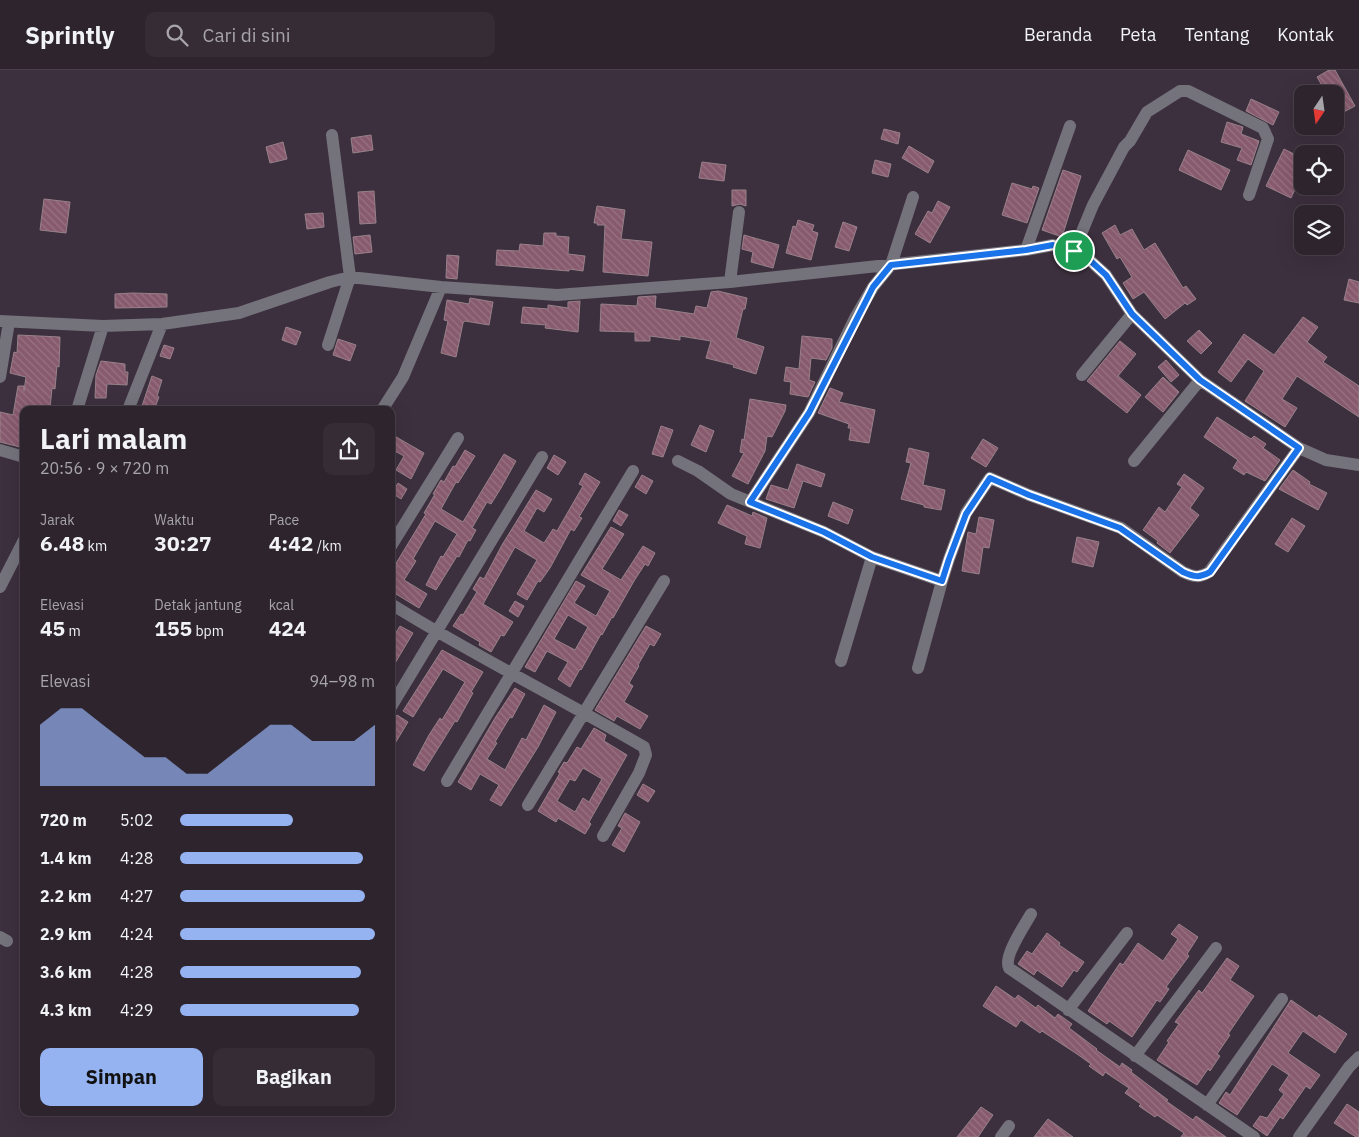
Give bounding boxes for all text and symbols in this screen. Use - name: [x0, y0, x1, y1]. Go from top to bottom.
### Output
- search box: [145, 12, 495, 57]
- text: Sprintly: [25, 19, 115, 51]
- icon: search: [163, 21, 191, 49]
- text: Cari di sini: [203, 23, 291, 47]
- text: Beranda: [1024, 23, 1092, 46]
- text: Peta: [1120, 23, 1156, 46]
- text: Tentang: [1184, 23, 1249, 46]
- text: Kontak: [1277, 23, 1334, 46]
- north arrow: [1294, 85, 1344, 135]
- map controls: [1294, 85, 1344, 255]
- button: locate: [1294, 145, 1344, 195]
- button: layers: [1294, 205, 1344, 255]
- pin: [1053, 230, 1095, 272]
- icon: arrive: [1060, 237, 1088, 265]
- text: Lari malam: [40, 420, 187, 457]
- button: share: [323, 423, 375, 475]
- text: 20:56 · 9 × 720 m: [40, 458, 169, 478]
- text: Jarak: [40, 511, 75, 529]
- text: Waktu: [154, 511, 194, 529]
- text: Pace: [269, 511, 299, 529]
- text: 6.48: [40, 529, 84, 557]
- text: 30:27: [154, 529, 212, 557]
- text: 4:42: [269, 529, 313, 557]
- text: km: [84, 537, 107, 555]
- text: /km: [313, 537, 342, 555]
- text: Elevasi: [40, 596, 84, 614]
- text: Detak jantung: [154, 596, 242, 614]
- text: kcal: [269, 596, 294, 614]
- text: 45: [40, 614, 65, 642]
- text: 155: [154, 614, 192, 642]
- text: 424: [269, 614, 306, 642]
- text: m: [65, 622, 81, 640]
- text: bpm: [192, 622, 224, 640]
- text: Elevasi: [40, 671, 90, 691]
- text: 94–98 m: [309, 671, 375, 691]
- text: 720 m: [40, 810, 87, 830]
- text: 5:02: [120, 810, 153, 830]
- text: 1.4 km: [40, 848, 91, 868]
- text: 4:28: [120, 848, 153, 868]
- text: 2.2 km: [40, 886, 91, 906]
- text: 4:27: [120, 886, 153, 906]
- text: 2.9 km: [40, 924, 91, 944]
- text: 4:24: [120, 924, 153, 944]
- text: 3.6 km: [40, 962, 91, 982]
- text: 4:28: [120, 962, 153, 982]
- text: 4.3 km: [40, 1000, 91, 1020]
- text: 4:29: [120, 1000, 153, 1020]
- button: Simpan: [40, 1048, 203, 1106]
- button: Bagikan: [213, 1048, 375, 1106]

